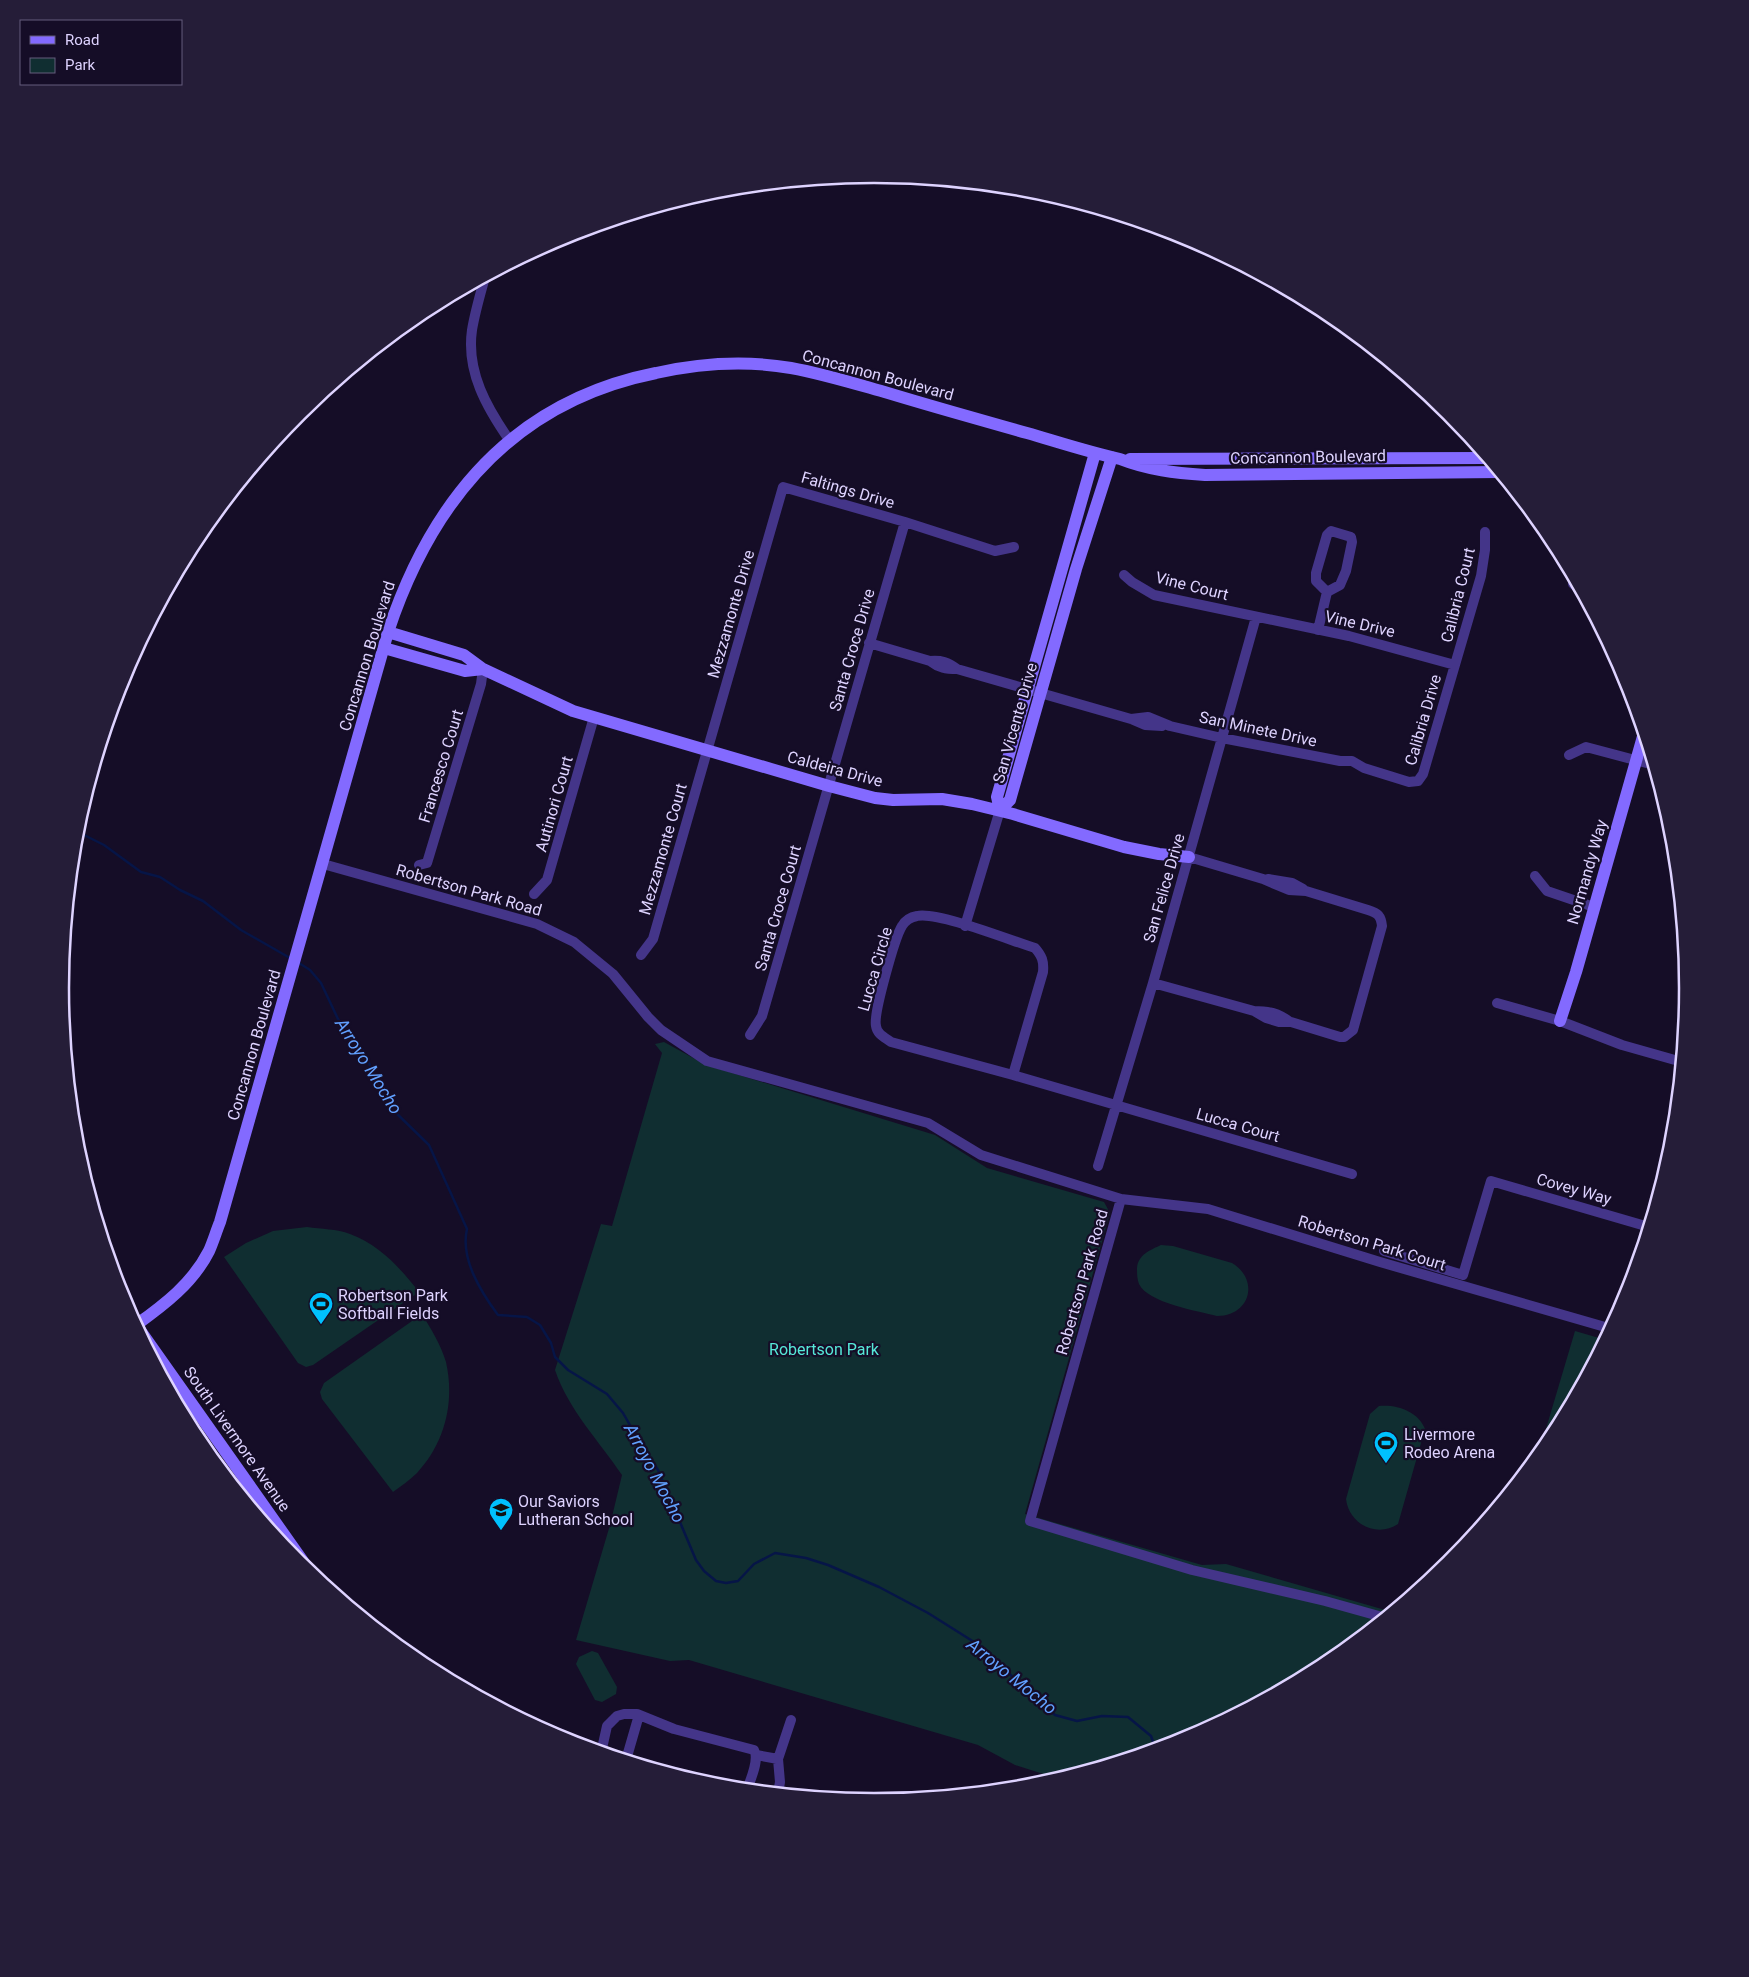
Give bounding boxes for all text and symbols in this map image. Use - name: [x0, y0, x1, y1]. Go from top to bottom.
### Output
- legend: [20, 20, 182, 85]
- text: Road: [65, 31, 99, 49]
- text: Park: [65, 56, 96, 74]
- street label: Concannon Boulevard: [800, 346, 956, 404]
- street label: Concannon Boulevard: [1230, 446, 1386, 468]
- street label: Faltings Drive: [799, 468, 897, 512]
- street label: Calibria Court: [1437, 546, 1479, 644]
- street label: Mezzamonte Drive: [704, 548, 758, 680]
- street label: Vine Court: [1153, 568, 1231, 604]
- street label: Concannon Boulevard: [335, 579, 399, 733]
- street label: Santa Croce Drive: [825, 587, 879, 713]
- street label: Vine Drive: [1323, 607, 1397, 641]
- street label: San Vicente Drive: [989, 661, 1041, 785]
- street label: Calibria Drive: [1401, 672, 1445, 768]
- street label: Francesco Court: [415, 707, 467, 825]
- street label: San Minete Drive: [1197, 707, 1319, 751]
- street label: Caldeira Drive: [785, 747, 885, 791]
- street label: Autinori Court: [531, 754, 577, 854]
- street label: Mezzamonte Court: [635, 781, 691, 917]
- street label: Normandy Way: [1563, 817, 1611, 927]
- street label: San Felice Drive: [1139, 831, 1189, 945]
- street label: Santa Croce Court: [751, 843, 805, 973]
- street label: Robertson Park Road: [394, 860, 544, 920]
- street label: Lucca Circle: [854, 925, 896, 1013]
- street label: Concannon Boulevard: [223, 967, 285, 1123]
- water label: Arroyo Mocho: [331, 1013, 407, 1118]
- street label: Lucca Court: [1194, 1104, 1282, 1146]
- street label: Covey Way: [1534, 1169, 1614, 1209]
- street label: Robertson Park Road: [1052, 1207, 1112, 1357]
- street label: Robertson Park Court: [1296, 1212, 1448, 1274]
- place label: Robertson Park Softball Fields: [338, 1286, 449, 1323]
- sports icon: Robertson Park Softball Fields: [308, 1291, 334, 1325]
- park label: Robertson Park: [769, 1340, 880, 1359]
- street label: South Livermore Avenue: [180, 1363, 294, 1515]
- water label: Arroyo Mocho: [620, 1419, 690, 1526]
- place label: Livermore Rodeo Arena: [1404, 1425, 1495, 1462]
- sports icon: Livermore Rodeo Arena: [1373, 1430, 1399, 1464]
- place label: Our Saviors Lutheran School: [518, 1492, 633, 1529]
- school or university icon: Our Saviors Lutheran School: [488, 1497, 514, 1531]
- water label: Arroyo Mocho: [962, 1633, 1061, 1719]

